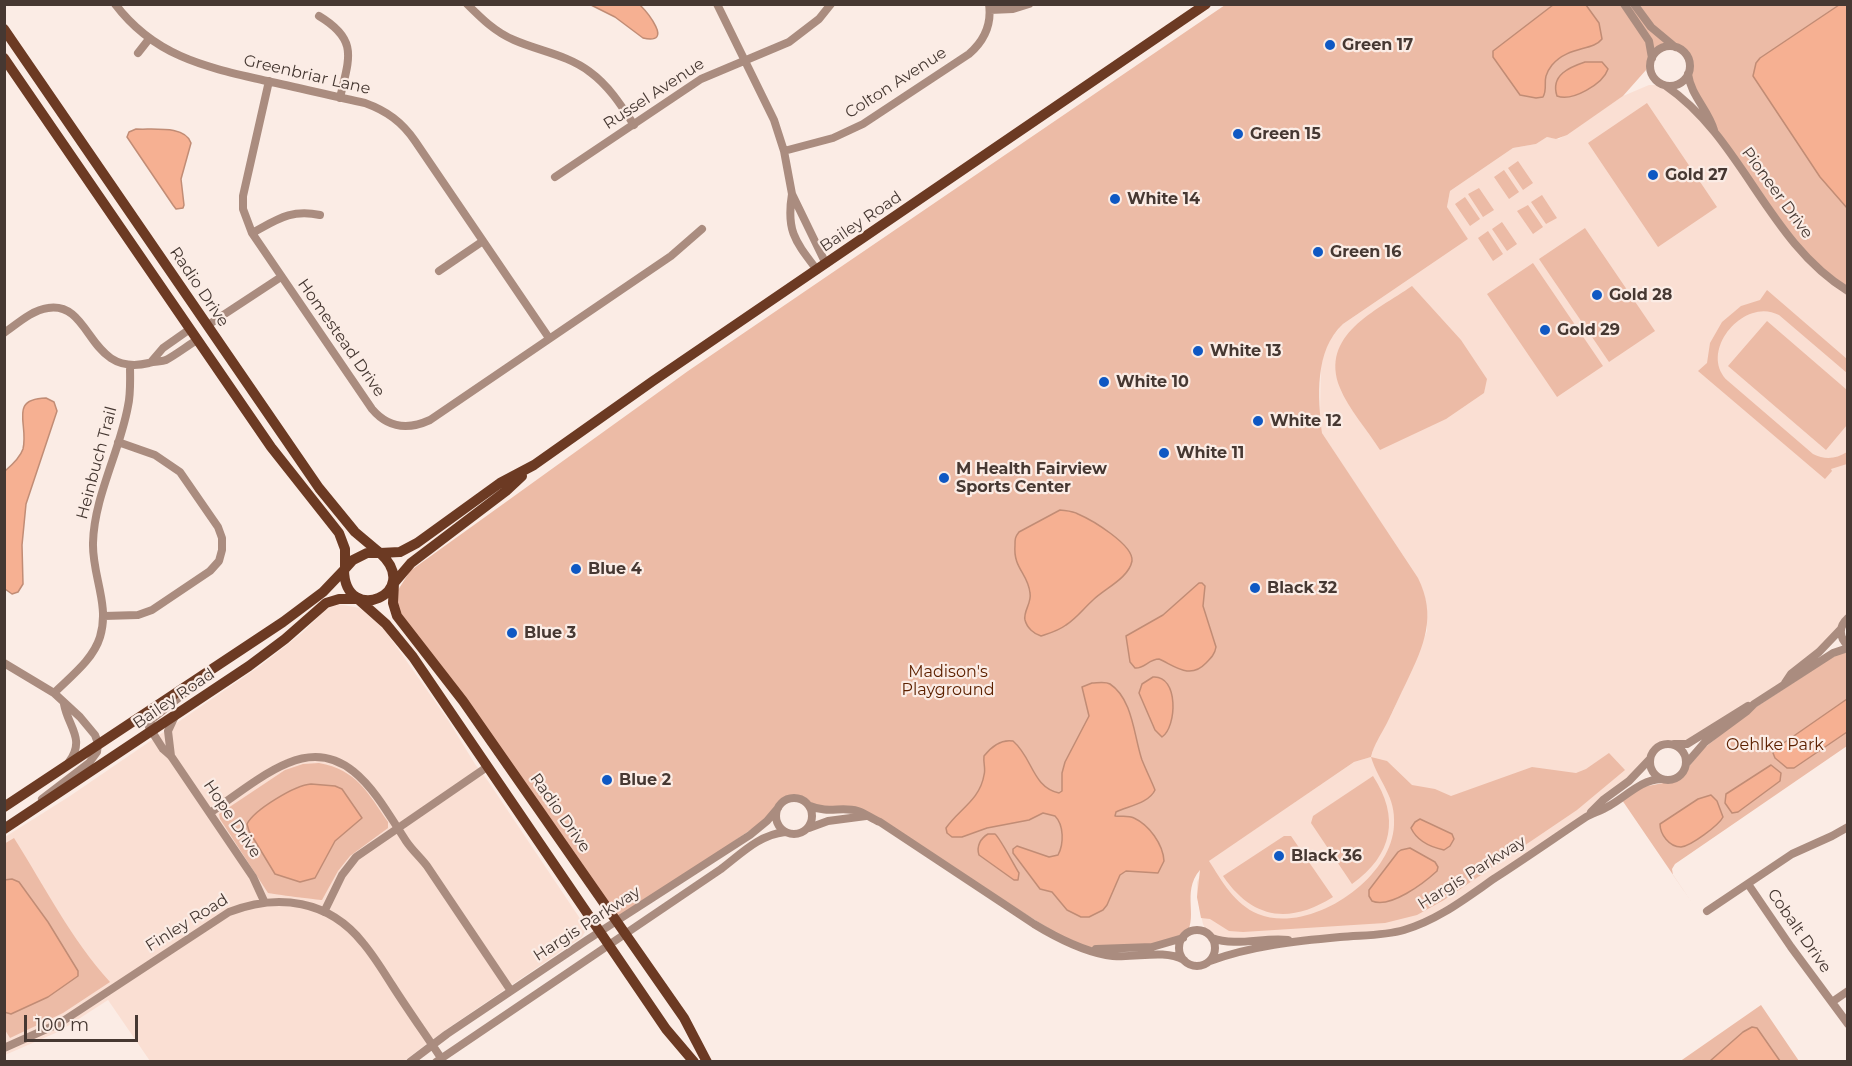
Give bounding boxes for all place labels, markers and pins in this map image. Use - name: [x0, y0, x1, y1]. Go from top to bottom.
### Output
- place label: Green 17: [1342, 35, 1413, 55]
- marker: Green 17: [1323, 38, 1337, 52]
- place label: Green 15: [1250, 124, 1321, 144]
- marker: Green 15: [1231, 127, 1245, 141]
- place label: Gold 27: [1665, 165, 1728, 185]
- marker: Gold 27: [1646, 168, 1660, 182]
- place label: White 14: [1127, 189, 1200, 209]
- marker: White 14: [1108, 192, 1122, 206]
- place label: Green 16: [1330, 242, 1401, 262]
- marker: Green 16: [1311, 245, 1325, 259]
- place label: Gold 28: [1609, 285, 1672, 305]
- marker: Gold 28: [1590, 288, 1604, 302]
- place label: Gold 29: [1557, 320, 1620, 340]
- marker: Gold 29: [1538, 323, 1552, 337]
- place label: White 13: [1210, 341, 1281, 361]
- marker: White 13: [1191, 344, 1205, 358]
- place label: White 10: [1116, 372, 1189, 392]
- marker: White 10: [1097, 375, 1111, 389]
- place label: White 12: [1270, 411, 1341, 431]
- marker: White 12: [1251, 414, 1265, 428]
- place label: White 11: [1176, 443, 1244, 463]
- marker: White 11: [1157, 446, 1171, 460]
- place label: M Health Fairview Sports Center: [956, 459, 1107, 497]
- marker: M Health Fairview Sports Center: [937, 471, 951, 485]
- place label: Blue 4: [588, 559, 642, 579]
- marker: Blue 4: [569, 562, 583, 576]
- place label: Black 32: [1267, 578, 1337, 598]
- marker: Black 32: [1248, 581, 1262, 595]
- place label: Blue 3: [524, 623, 576, 643]
- marker: Blue 3: [505, 626, 519, 640]
- place label: Blue 2: [619, 770, 671, 790]
- marker: Blue 2: [600, 773, 614, 787]
- place label: Black 36: [1291, 846, 1362, 866]
- marker: Black 36: [1272, 849, 1286, 863]

